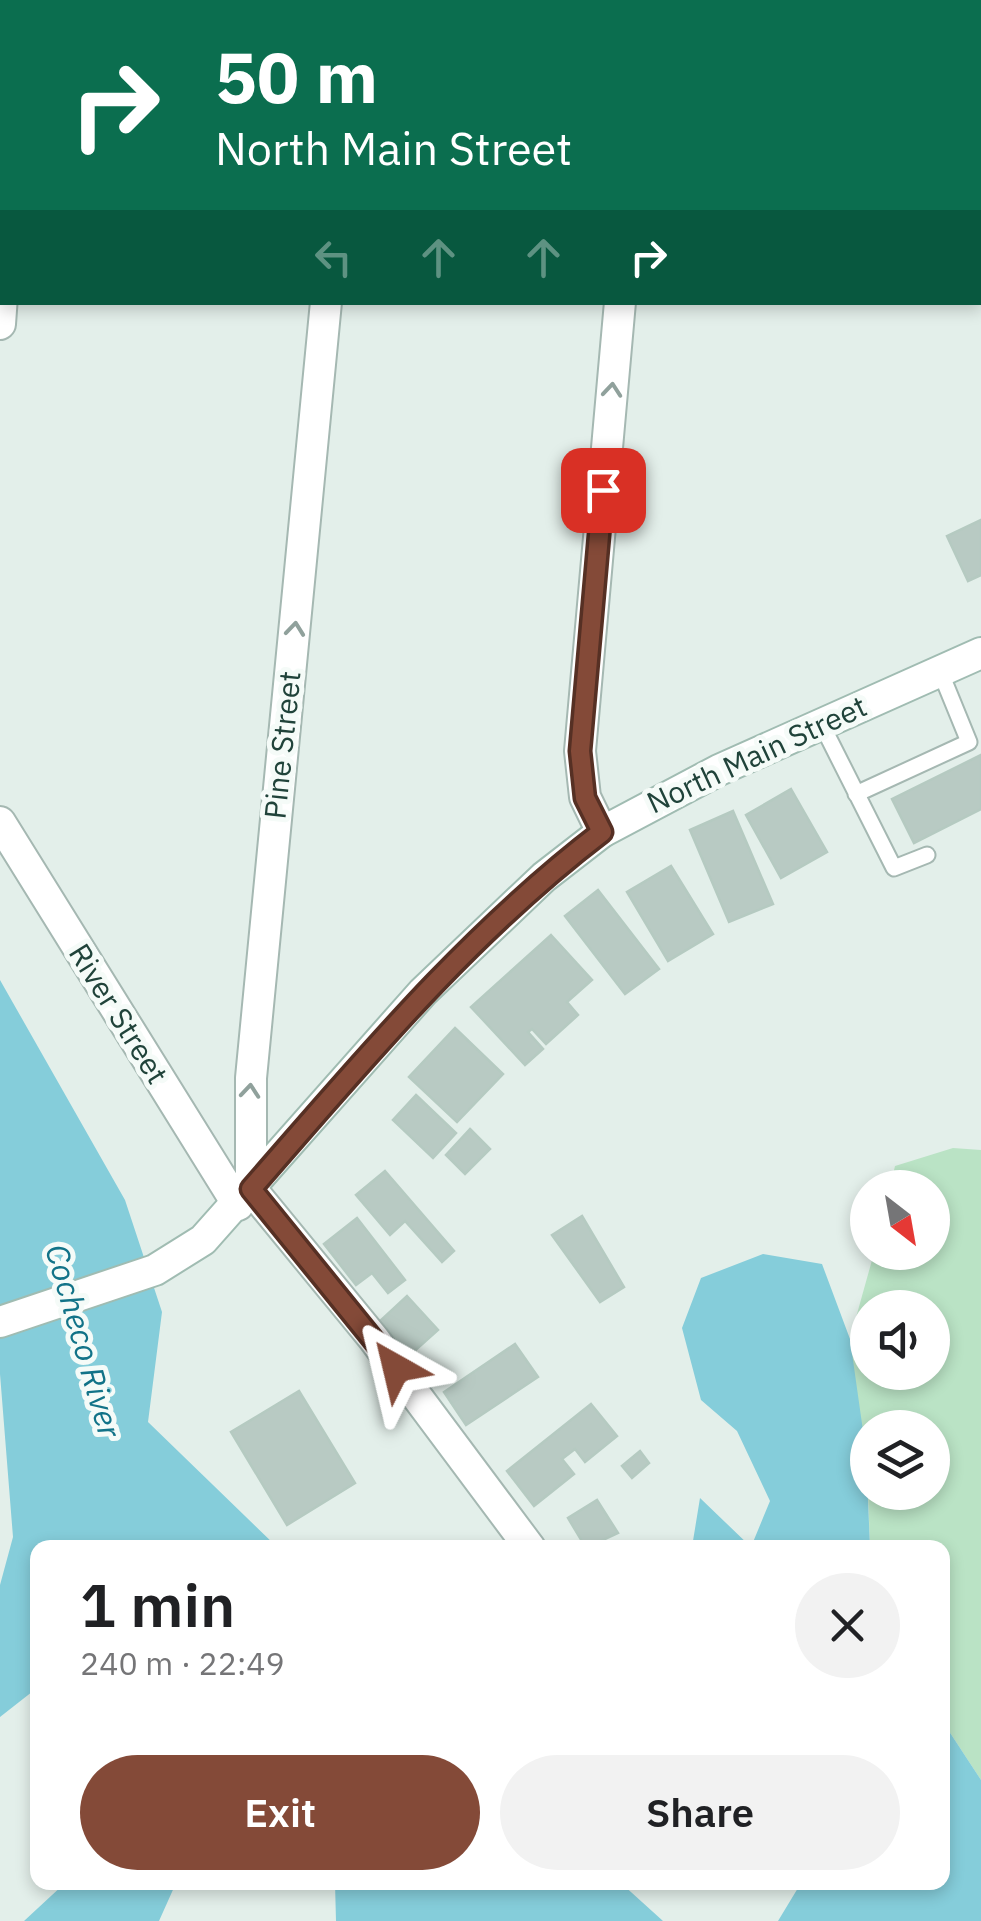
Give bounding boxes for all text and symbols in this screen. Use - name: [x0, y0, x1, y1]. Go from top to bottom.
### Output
- text: 50 m: [215, 31, 378, 122]
- icon: right: [50, 40, 180, 170]
- text: North Main Street: [215, 119, 572, 177]
- icon: left: [306, 230, 361, 285]
- icon: ahead: [411, 230, 466, 285]
- icon: ahead: [516, 230, 571, 285]
- icon: right: [621, 230, 676, 285]
- one-way arrow: [601, 382, 623, 398]
- pin: [561, 448, 646, 533]
- icon: arrive: [576, 463, 631, 518]
- one-way arrow: [283, 620, 305, 636]
- street label: Pine Street: [254, 669, 309, 821]
- street label: North Main Street: [640, 686, 873, 822]
- street label: River Street: [61, 936, 178, 1091]
- one-way arrow: [238, 1083, 260, 1099]
- north arrow: [850, 1170, 950, 1270]
- map controls: [850, 1170, 950, 1510]
- water label: Cocheco River: [36, 1239, 132, 1444]
- button: sound: [850, 1290, 950, 1390]
- position arrow: [344, 1316, 448, 1420]
- button: layers: [850, 1410, 950, 1510]
- text: 1 min: [80, 1565, 235, 1644]
- button: close: [795, 1573, 900, 1678]
- text: 240 m · 22:49: [80, 1642, 285, 1684]
- button: Exit: [80, 1755, 480, 1870]
- button: Share: [500, 1755, 900, 1870]

